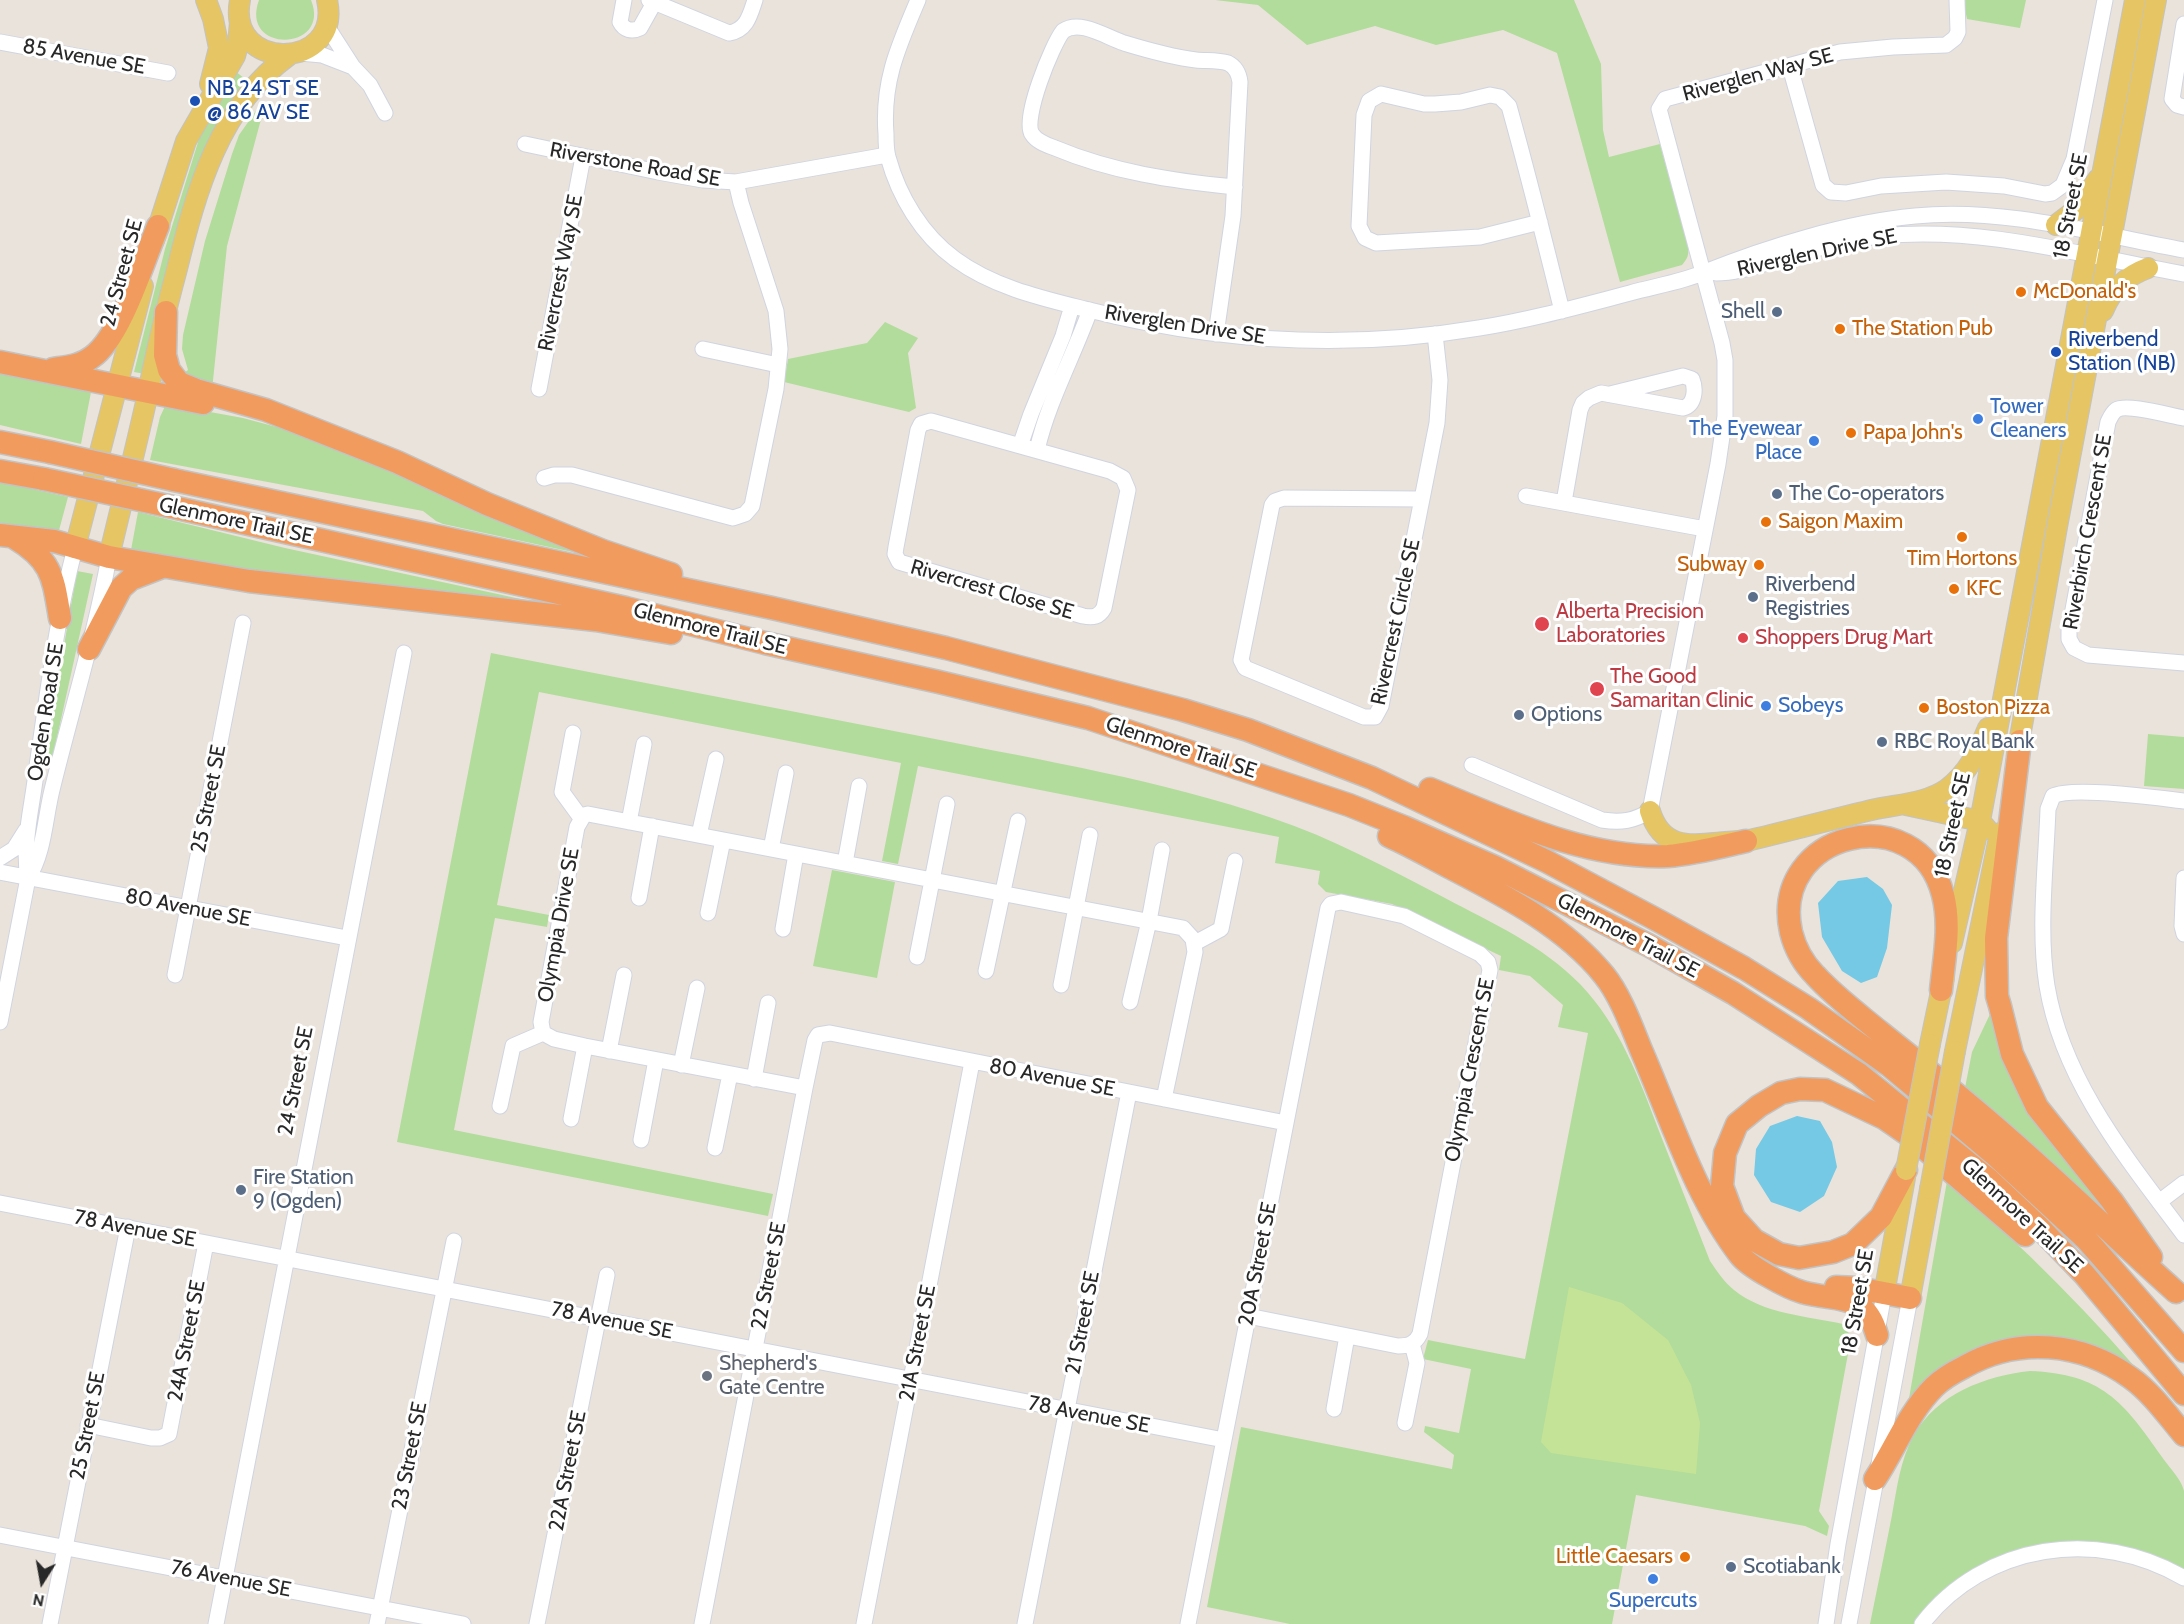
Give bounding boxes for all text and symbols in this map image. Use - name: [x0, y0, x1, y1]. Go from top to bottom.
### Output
- street label: 85 Avenue SE: [21, 34, 147, 80]
- street label: Riverglen Way SE: [1680, 43, 1836, 107]
- place label: NB 24 ST SE @ 86 AV SE: [207, 76, 319, 126]
- marker: NB 24 ST SE @ 86 AV SE: [188, 94, 202, 108]
- street label: Riverstone Road SE: [548, 138, 722, 192]
- street label: 18 Street SE: [2048, 151, 2094, 261]
- street label: Rivercrest Way SE: [533, 192, 589, 354]
- street label: 24 Street SE: [96, 216, 148, 330]
- street label: Riverglen Drive SE: [1735, 224, 1899, 282]
- place label: McDonald's: [2033, 279, 2136, 305]
- marker: McDonald's: [2014, 285, 2028, 299]
- place label: Shell: [1721, 299, 1765, 325]
- street label: Riverglen Drive SE: [1103, 300, 1267, 350]
- marker: Shell: [1770, 305, 1784, 319]
- place label: The Station Pub: [1852, 316, 1993, 342]
- marker: The Station Pub: [1833, 322, 1847, 336]
- place label: Riverbend Station (NB): [2068, 327, 2176, 377]
- marker: Riverbend Station (NB): [2049, 345, 2063, 359]
- place label: Tower Cleaners: [1990, 394, 2066, 444]
- marker: Tower Cleaners: [1971, 412, 1985, 426]
- place label: The Eyewear Place: [1689, 416, 1802, 466]
- place label: Papa John's: [1863, 420, 1963, 446]
- marker: Papa John's: [1844, 426, 1858, 440]
- street label: Riverbirch Crescent SE: [2058, 432, 2118, 632]
- marker: The Eyewear Place: [1807, 434, 1821, 448]
- place label: The Co-operators: [1789, 481, 1944, 507]
- marker: The Co-operators: [1770, 487, 1784, 501]
- street label: Glenmore Trail SE: [157, 492, 315, 550]
- place label: Saigon Maxim: [1778, 509, 1903, 535]
- marker: Saigon Maxim: [1759, 515, 1773, 529]
- marker: Tim Hortons: [1955, 530, 1969, 544]
- street label: Rivercrest Circle SE: [1366, 536, 1426, 708]
- place label: Tim Hortons: [1907, 546, 2017, 572]
- place label: Subway: [1677, 552, 1747, 578]
- street label: Rivercrest Close SE: [907, 555, 1077, 625]
- marker: Subway: [1752, 558, 1766, 572]
- place label: Riverbend Registries: [1765, 572, 1855, 622]
- place label: KFC: [1966, 576, 2002, 602]
- marker: KFC: [1947, 582, 1961, 596]
- marker: Riverbend Registries: [1746, 590, 1760, 604]
- street label: Glenmore Trail SE: [631, 598, 789, 660]
- place label: Alberta Precision Laboratories: [1556, 599, 1704, 649]
- marker: Alberta Precision Laboratories: [1533, 615, 1551, 633]
- place label: Shoppers Drug Mart: [1755, 625, 1933, 651]
- marker: Shoppers Drug Mart: [1736, 631, 1750, 645]
- street label: Ogden Road SE: [23, 641, 69, 783]
- place label: The Good Samaritan Clinic: [1610, 664, 1754, 714]
- marker: The Good Samaritan Clinic: [1588, 680, 1606, 698]
- place label: Sobeys: [1778, 693, 1843, 719]
- place label: Boston Pizza: [1936, 695, 2050, 721]
- marker: Sobeys: [1759, 699, 1773, 713]
- marker: Boston Pizza: [1917, 701, 1931, 715]
- place label: Options: [1531, 702, 1602, 728]
- marker: Options: [1512, 708, 1526, 722]
- street label: Glenmore Trail SE: [1102, 712, 1260, 784]
- place label: RBC Royal Bank: [1894, 729, 2034, 755]
- marker: RBC Royal Bank: [1875, 735, 1889, 749]
- street label: 25 Street SE: [186, 743, 232, 855]
- street label: 18 Street SE: [1930, 770, 1976, 880]
- street label: Olympia Drive SE: [533, 846, 585, 1004]
- street label: 80 Avenue SE: [123, 883, 253, 933]
- street label: Glenmore Trail SE: [1553, 888, 1703, 984]
- street label: Olympia Crescent SE: [1440, 976, 1500, 1164]
- street label: 24 Street SE: [273, 1024, 319, 1138]
- street label: 80 Avenue SE: [987, 1053, 1117, 1103]
- street label: Glenmore Trail SE: [1956, 1153, 2088, 1279]
- place label: Fire Station 9 (Ogden): [253, 1165, 354, 1215]
- marker: Fire Station 9 (Ogden): [234, 1183, 248, 1197]
- street label: 20A Street SE: [1234, 1200, 1282, 1328]
- street label: 78 Avenue SE: [72, 1205, 198, 1253]
- street label: 22 Street SE: [746, 1220, 792, 1332]
- street label: 18 Street SE: [1836, 1247, 1880, 1357]
- street label: 21 Street SE: [1061, 1269, 1105, 1377]
- street label: 24A Street SE: [163, 1278, 211, 1404]
- street label: 21A Street SE: [894, 1283, 942, 1403]
- street label: 78 Avenue SE: [549, 1297, 675, 1345]
- place label: Shepherd's Gate Centre: [719, 1351, 825, 1401]
- marker: Shepherd's Gate Centre: [700, 1369, 714, 1383]
- street label: 25 Street SE: [65, 1370, 111, 1482]
- street label: 78 Avenue SE: [1026, 1391, 1152, 1439]
- street label: 23 Street SE: [387, 1400, 433, 1512]
- street label: 22A Street SE: [544, 1409, 592, 1533]
- place label: Little Caesars: [1556, 1544, 1673, 1570]
- marker: Little Caesars: [1678, 1550, 1692, 1564]
- north arrow: [12, 1552, 72, 1612]
- place label: Scotiabank: [1743, 1554, 1841, 1580]
- street label: 76 Avenue SE: [169, 1555, 293, 1603]
- marker: Scotiabank: [1724, 1560, 1738, 1574]
- marker: Supercuts: [1646, 1572, 1660, 1586]
- place label: Supercuts: [1609, 1588, 1697, 1614]
- text: N: [31, 1590, 46, 1611]

